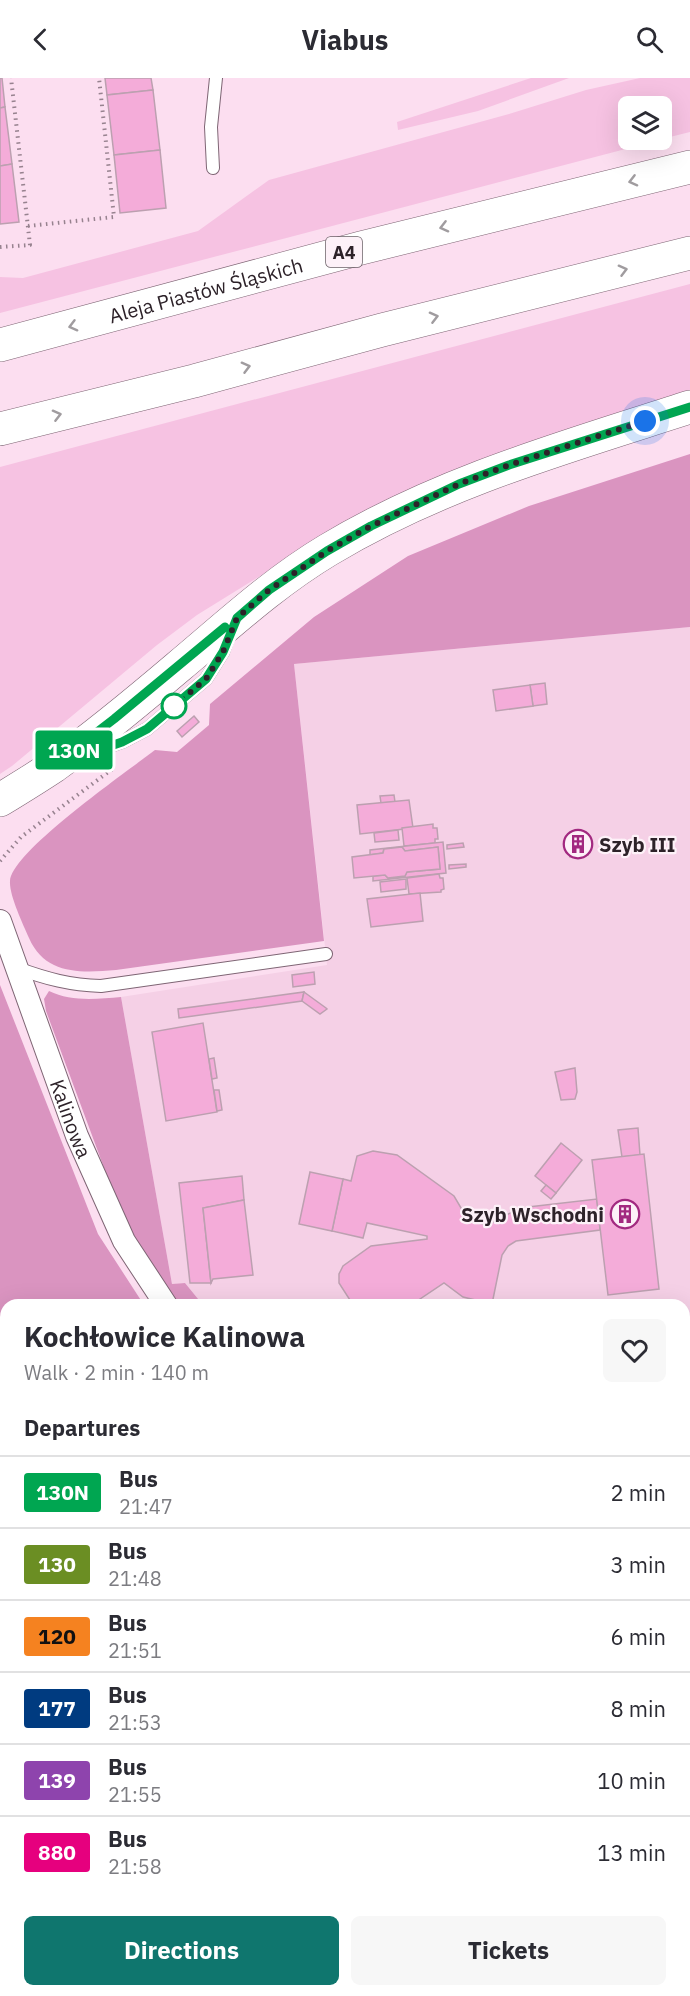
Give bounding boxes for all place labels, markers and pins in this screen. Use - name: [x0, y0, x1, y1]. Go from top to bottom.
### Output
- unlabelled marker: [161, 693, 187, 719]
- building icon: Szyb III: [562, 828, 594, 860]
- place label: Szyb III: [599, 831, 675, 858]
- building icon: Szyb Wschodni: [609, 1198, 641, 1230]
- place label: Szyb Wschodni: [461, 1201, 604, 1228]

